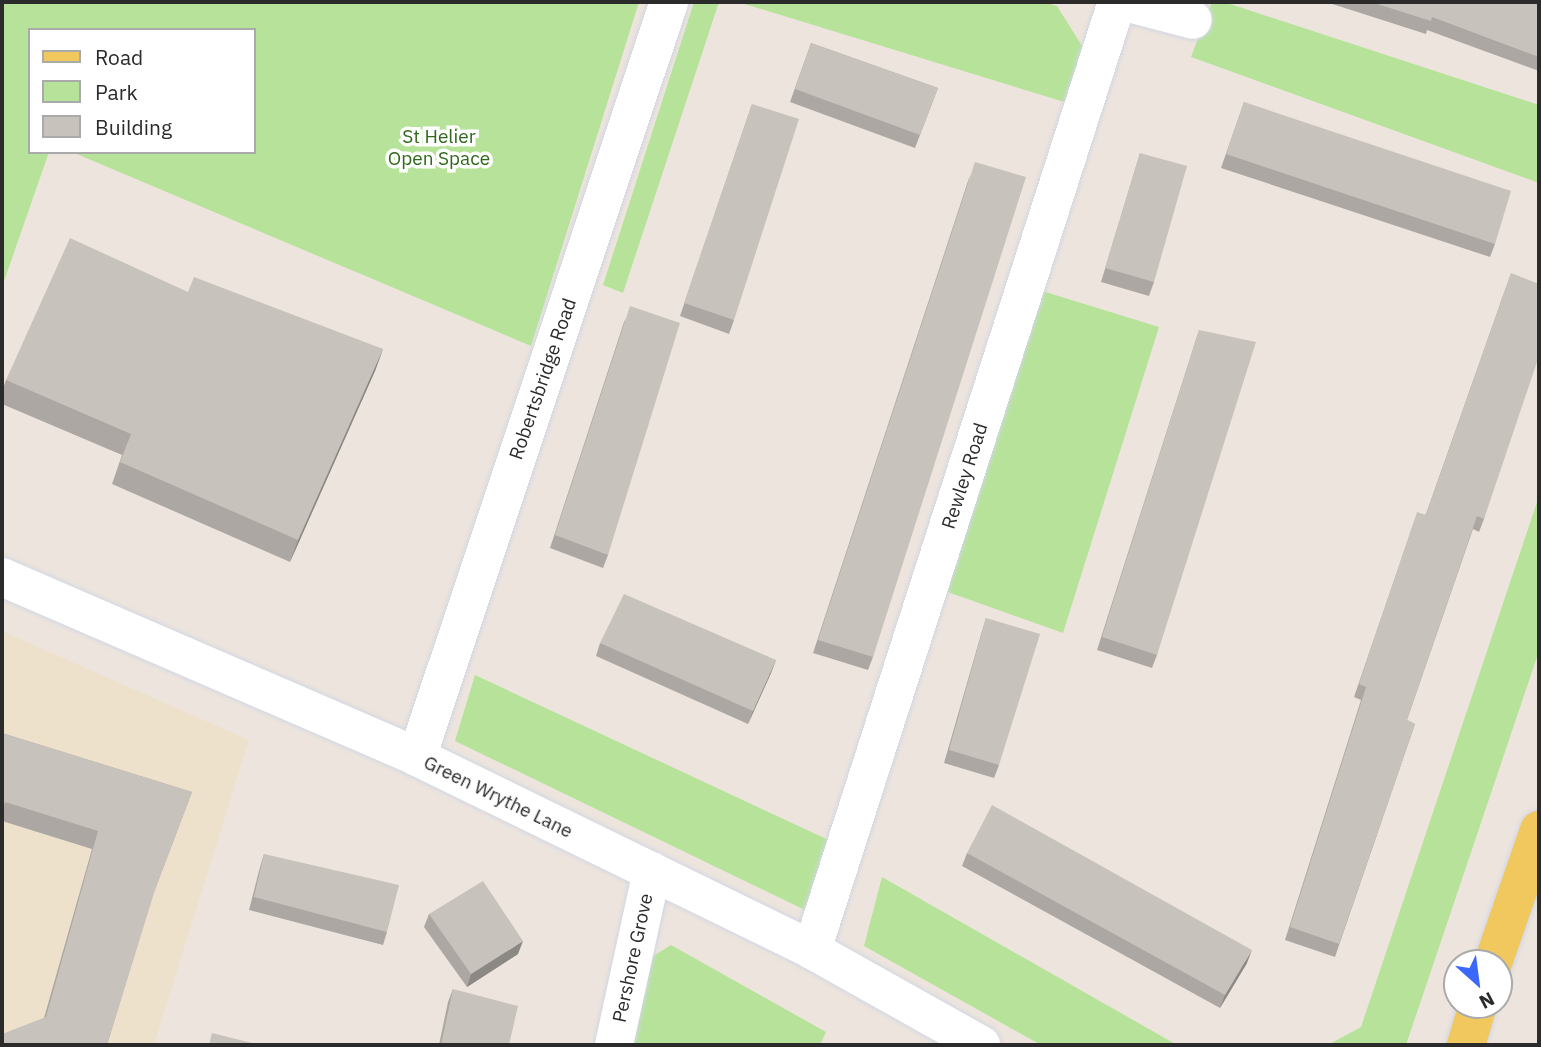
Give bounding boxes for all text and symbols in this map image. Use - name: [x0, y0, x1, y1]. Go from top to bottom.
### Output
- legend: [28, 28, 256, 154]
- text: Road: [95, 43, 143, 71]
- text: Park: [95, 78, 138, 106]
- text: Building: [95, 113, 172, 141]
- park label: St Helier Open Space: [388, 126, 490, 170]
- street label: Robertsbridge Road: [505, 295, 581, 463]
- street label: Rewley Road: [937, 420, 993, 532]
- street label: Green Wrythe Lane: [420, 751, 576, 843]
- street label: Pershore Grove: [608, 891, 658, 1025]
- north arrow: [1443, 949, 1513, 1019]
- text: N: [1475, 987, 1499, 1015]

